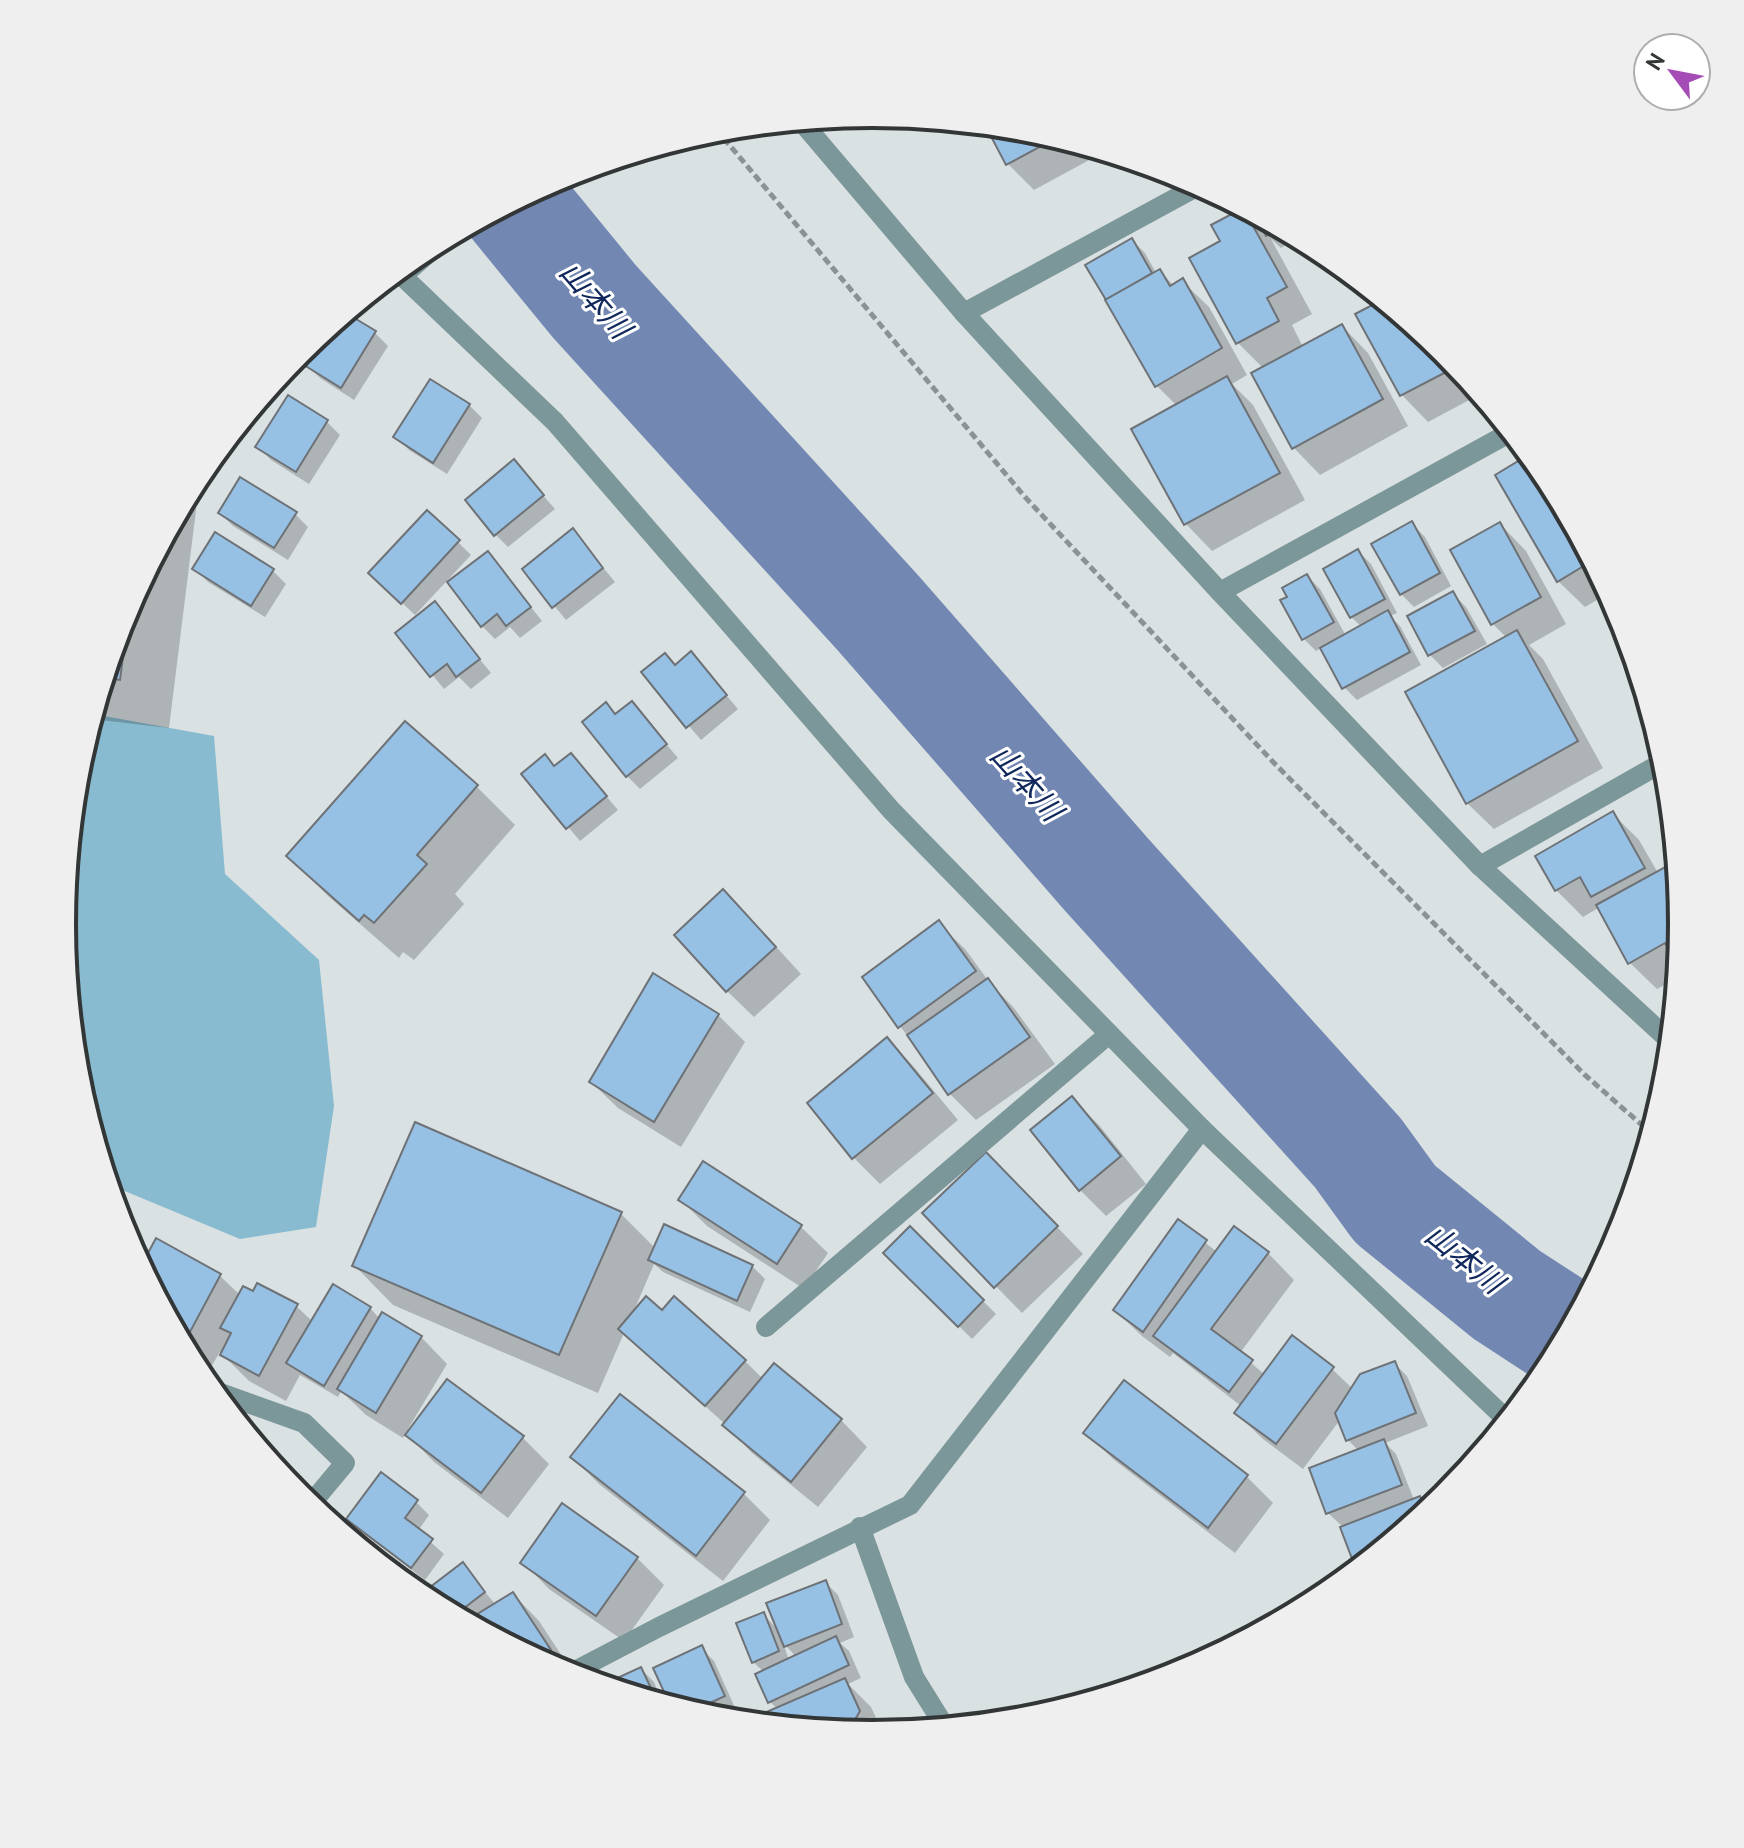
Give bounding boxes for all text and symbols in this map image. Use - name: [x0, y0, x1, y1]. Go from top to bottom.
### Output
- north arrow: [1632, 32, 1712, 112]
- text: N: [1639, 48, 1671, 75]
- water label: 山本川: [552, 252, 642, 348]
- water label: 山本川: [983, 736, 1074, 831]
- water label: 山本川: [1418, 1214, 1515, 1303]

